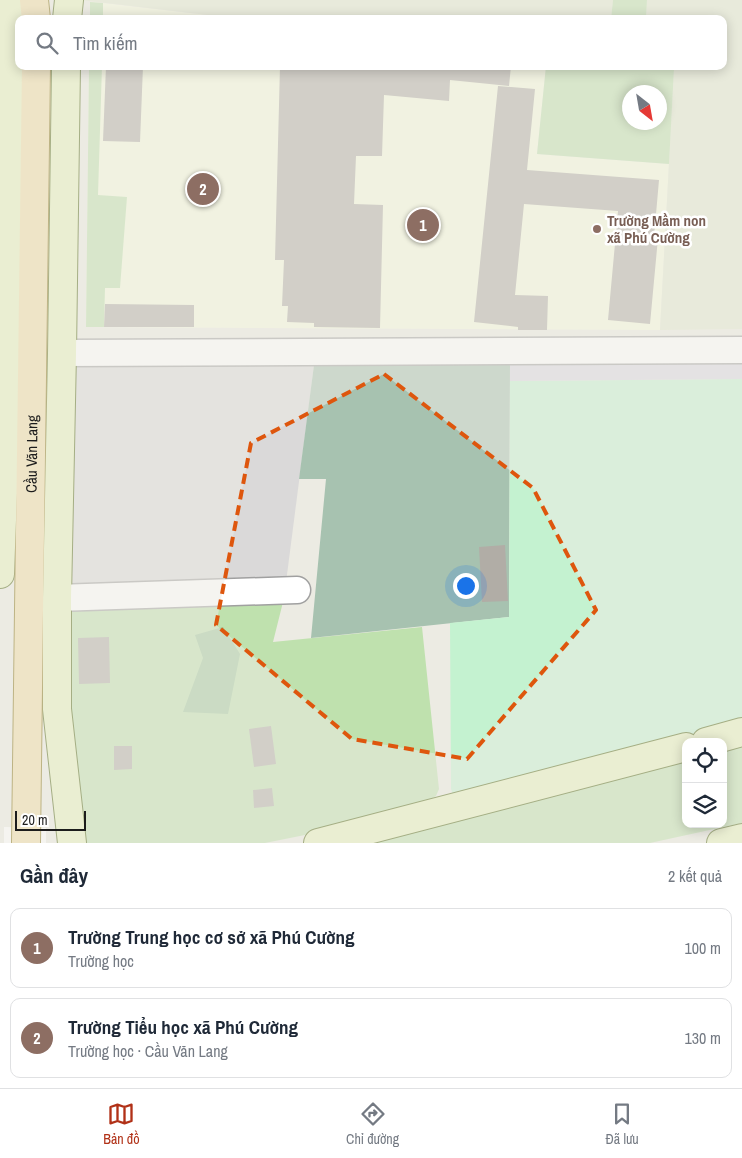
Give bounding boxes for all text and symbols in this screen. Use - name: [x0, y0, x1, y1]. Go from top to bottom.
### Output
- search box: [15, 15, 727, 70]
- icon: search: [33, 29, 61, 57]
- text: Tìm kiếm: [73, 30, 138, 56]
- north arrow: [622, 85, 667, 130]
- pin: 2: [187, 170, 219, 208]
- pin: 1: [407, 206, 439, 244]
- place label: Trường Mầm non xã Phú Cường: [607, 210, 706, 248]
- marker: Trường Mầm non xã Phú Cường: [591, 223, 603, 235]
- street label: Cầu Văn Lang: [20, 415, 42, 493]
- your location: [453, 573, 479, 599]
- map controls: [682, 738, 727, 828]
- button: locate: [682, 738, 727, 783]
- button: layers: [682, 783, 727, 828]
- scale bar: [15, 808, 86, 831]
- text: 20 m: [22, 811, 48, 829]
- text: Gần đây: [20, 861, 88, 890]
- text: 2 kết quả: [668, 865, 722, 887]
- text: Trường Trung học cơ sở xã Phú Cường: [68, 924, 355, 950]
- text: 1: [33, 937, 41, 959]
- text: 100 m: [685, 937, 721, 959]
- text: Trường học: [68, 950, 134, 972]
- text: Trường Tiểu học xã Phú Cường: [68, 1014, 298, 1040]
- text: 2: [33, 1027, 41, 1049]
- text: 130 m: [685, 1027, 721, 1049]
- text: Trường học · Cầu Văn Lang: [68, 1040, 228, 1062]
- tab: Bản đồ: [103, 1100, 140, 1148]
- tab: Chỉ đường: [346, 1100, 399, 1148]
- tab: Đã lưu: [606, 1100, 639, 1148]

